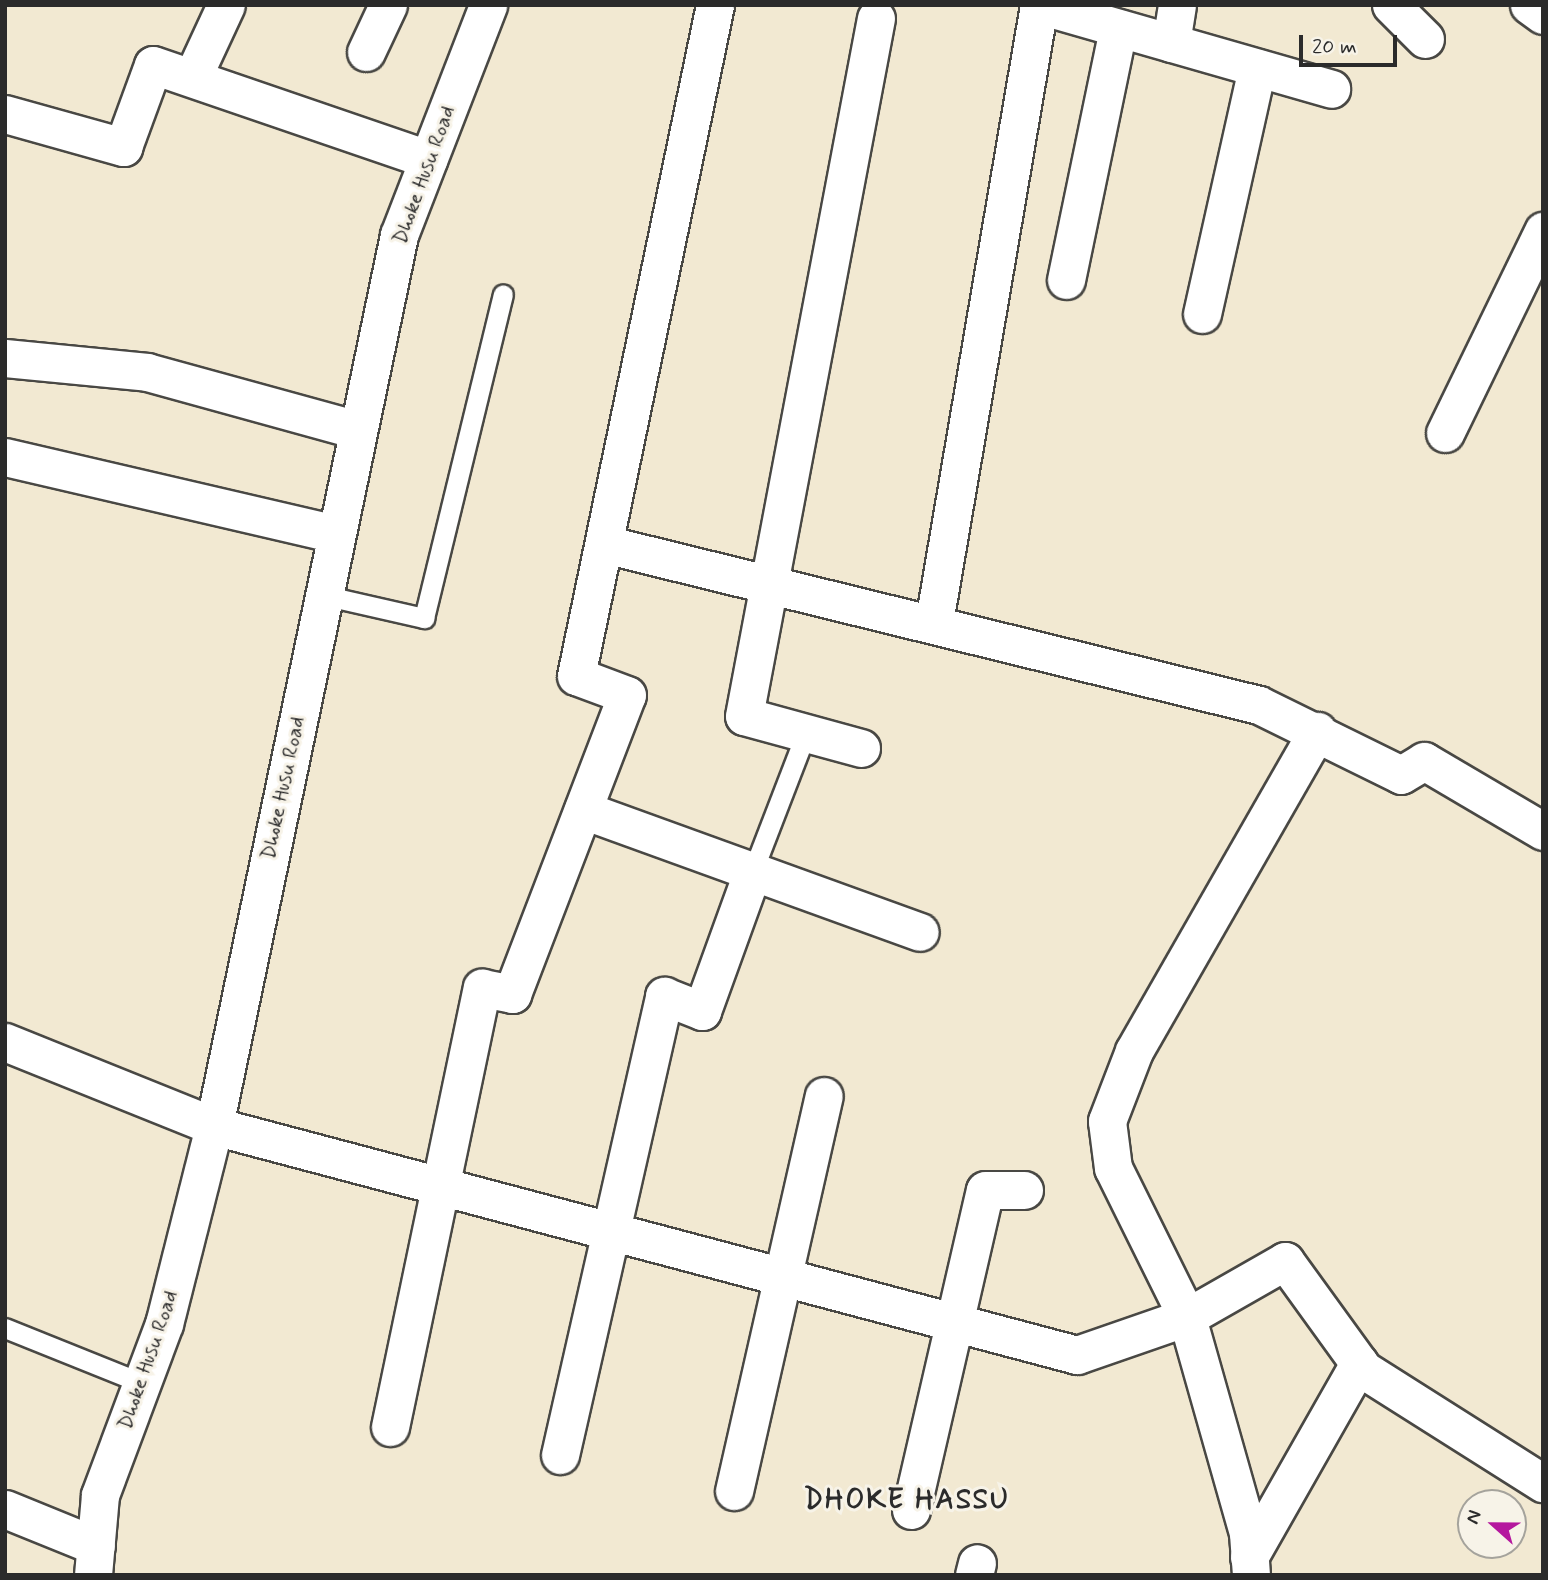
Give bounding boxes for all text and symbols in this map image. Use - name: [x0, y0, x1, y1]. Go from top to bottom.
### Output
- scale bar: [1303, 21, 1401, 65]
- text: 20 m: [1312, 33, 1357, 61]
- street label: Dhoke Husu Road: [387, 102, 461, 248]
- street label: Dhoke Husu Road: [255, 714, 311, 862]
- street label: Dhoke Husu Road: [112, 1287, 184, 1433]
- district label: DHOKE HASSU: [806, 1484, 1008, 1518]
- north arrow: [1457, 1489, 1527, 1559]
- text: N: [1460, 1507, 1488, 1527]

